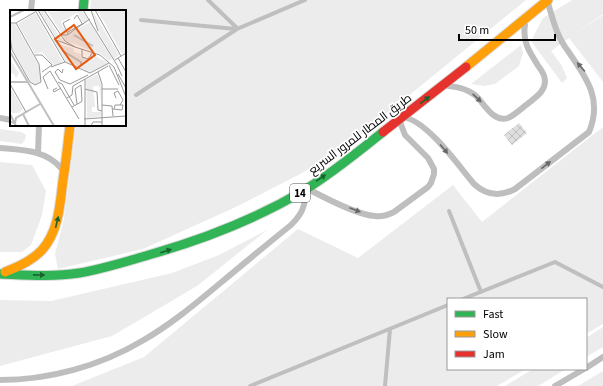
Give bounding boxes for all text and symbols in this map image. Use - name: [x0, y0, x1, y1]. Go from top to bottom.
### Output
- inset map: [10, 10, 126, 126]
- scale bar: [459, 16, 555, 42]
- text: 50 m: [465, 22, 489, 39]
- one-way arrow: [577, 62, 586, 73]
- street label: طريق المطار للمرور السريع: [305, 90, 416, 179]
- one-way arrow: [472, 93, 482, 103]
- one-way arrow: [420, 96, 431, 104]
- one-way arrow: [439, 145, 448, 154]
- one-way arrow: [540, 161, 551, 170]
- one-way arrow: [316, 174, 327, 182]
- road number: 14: [290, 184, 310, 202]
- one-way arrow: [350, 208, 362, 214]
- one-way arrow: [54, 216, 60, 228]
- one-way arrow: [161, 248, 173, 254]
- one-way arrow: [33, 272, 46, 278]
- legend: [447, 298, 587, 370]
- text: Fast: [483, 306, 503, 323]
- text: Slow: [483, 326, 508, 343]
- text: Jam: [483, 346, 505, 363]

